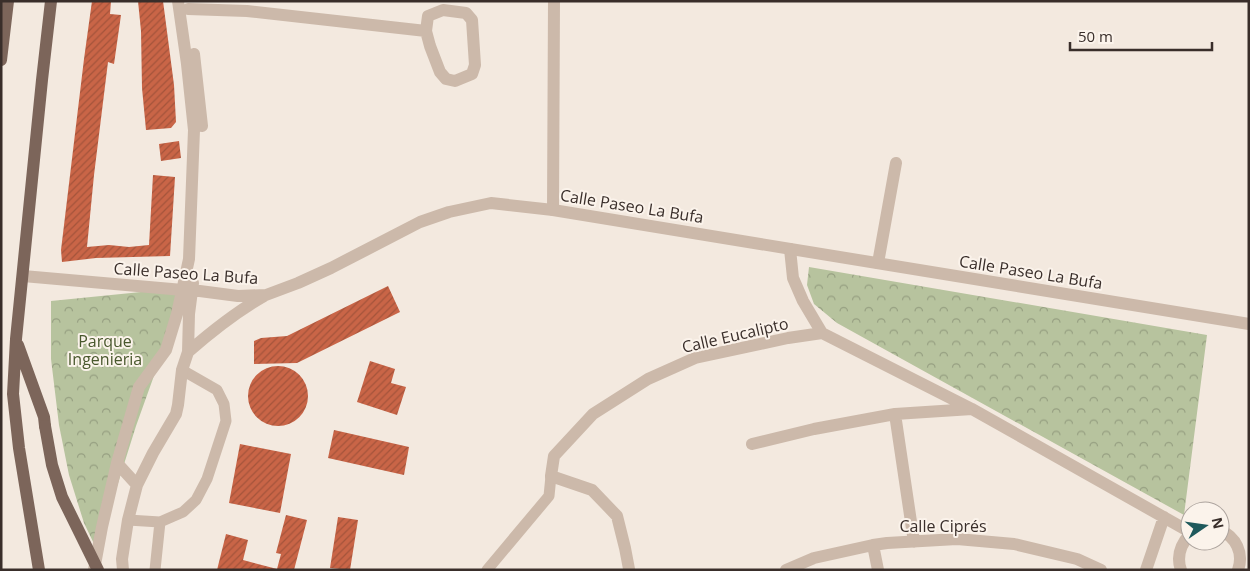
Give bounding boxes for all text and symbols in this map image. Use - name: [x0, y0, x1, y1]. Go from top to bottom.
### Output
- scale bar: [1070, 20, 1212, 52]
- text: 50 m: [1078, 26, 1113, 46]
- street label: Calle Paseo La Bufa: [559, 184, 705, 228]
- street label: Calle Paseo La Bufa: [958, 250, 1104, 294]
- street label: Calle Paseo La Bufa: [113, 257, 259, 289]
- street label: Calle Eucalipto: [680, 312, 790, 358]
- park label: Parque Ingenieria: [68, 330, 142, 370]
- north arrow: [1180, 501, 1230, 551]
- street label: Calle Ciprés: [899, 515, 987, 537]
- text: N: [1208, 515, 1229, 531]

